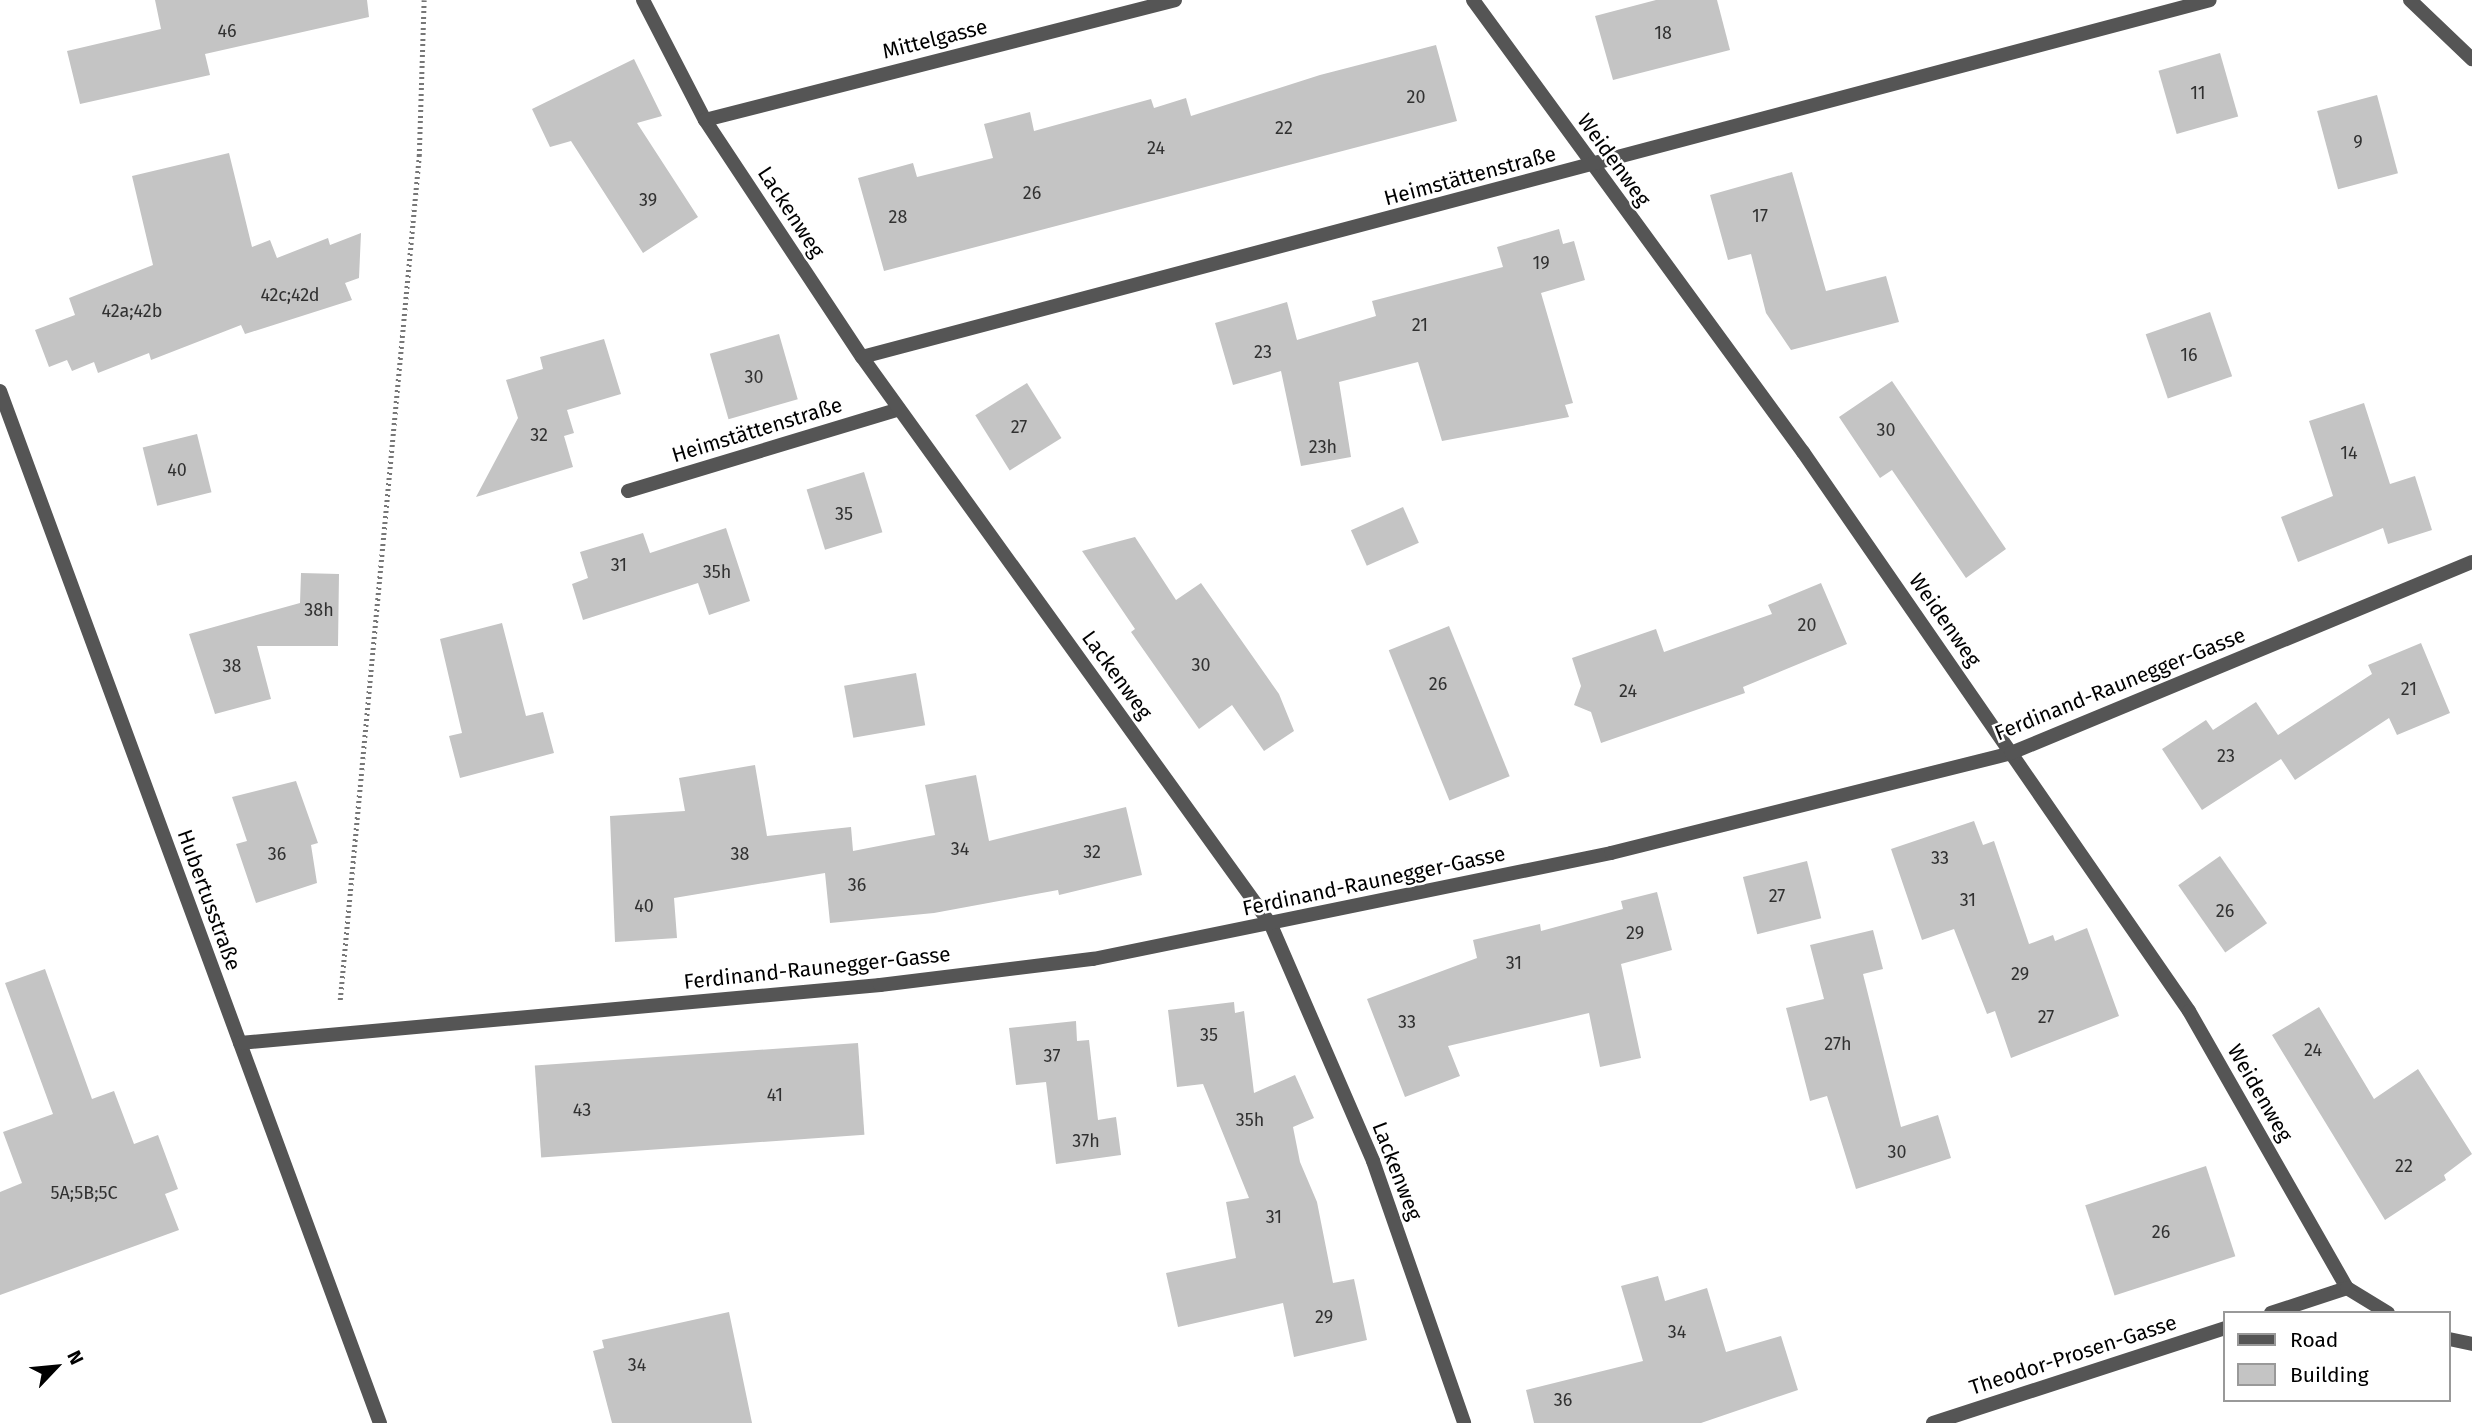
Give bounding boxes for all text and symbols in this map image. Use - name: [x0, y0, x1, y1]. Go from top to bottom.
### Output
- street label: Mittelgasse: [880, 14, 990, 64]
- house number: 46: [217, 20, 237, 42]
- house number: 18: [1654, 22, 1672, 44]
- house number: 11: [2190, 82, 2206, 104]
- house number: 20: [1407, 86, 1425, 108]
- street label: Weidenweg: [1572, 109, 1656, 211]
- house number: 22: [1275, 117, 1293, 139]
- house number: 9: [2353, 131, 2363, 153]
- house number: 24: [1147, 137, 1165, 159]
- street label: Heimstättenstraße: [1381, 141, 1559, 211]
- street label: Lackenweg: [752, 162, 830, 262]
- house number: 26: [1023, 182, 1041, 204]
- house number: 39: [639, 189, 657, 211]
- house number: 17: [1752, 205, 1768, 227]
- house number: 28: [889, 206, 907, 228]
- house number: 19: [1532, 252, 1550, 274]
- house number: 42c;42d: [260, 284, 320, 306]
- house number: 42a;42b: [102, 300, 162, 322]
- house number: 21: [1412, 314, 1428, 336]
- house number: 23: [1254, 341, 1272, 363]
- house number: 16: [2180, 344, 2198, 366]
- house number: 30: [744, 366, 764, 388]
- street label: Heimstättenstraße: [669, 392, 845, 468]
- house number: 27: [1011, 416, 1027, 438]
- house number: 30: [1876, 419, 1896, 441]
- house number: 32: [530, 424, 548, 446]
- house number: 23h: [1309, 436, 1337, 458]
- house number: 14: [2340, 442, 2358, 464]
- house number: 40: [167, 459, 187, 481]
- house number: 35: [835, 503, 853, 525]
- house number: 31: [611, 554, 627, 576]
- house number: 35h: [703, 561, 731, 583]
- street label: Weidenweg: [1904, 568, 1986, 672]
- house number: 38h: [304, 599, 334, 621]
- house number: 20: [1798, 614, 1816, 636]
- street label: Ferdinand-Raunegger-Gasse: [1991, 622, 2249, 746]
- street label: Lackenweg: [1076, 626, 1158, 724]
- house number: 30: [1191, 654, 1211, 676]
- house number: 38: [223, 655, 241, 677]
- house number: 26: [1429, 673, 1447, 695]
- house number: 21: [2401, 678, 2417, 700]
- house number: 24: [1619, 680, 1637, 702]
- house number: 23: [2217, 745, 2235, 767]
- street label: Hubertusstraße: [172, 826, 246, 974]
- house number: 34: [951, 838, 969, 860]
- house number: 32: [1083, 841, 1101, 863]
- street label: Ferdinand-Raunegger-Gasse: [1240, 841, 1508, 921]
- house number: 36: [268, 843, 286, 865]
- house number: 38: [731, 843, 749, 865]
- house number: 33: [1931, 847, 1949, 869]
- house number: 36: [848, 874, 866, 896]
- house number: 27: [1769, 885, 1785, 907]
- house number: 31: [1960, 889, 1976, 911]
- house number: 40: [634, 895, 654, 917]
- house number: 26: [2216, 900, 2234, 922]
- house number: 29: [1626, 922, 1644, 944]
- street label: Ferdinand-Raunegger-Gasse: [682, 941, 952, 995]
- house number: 31: [1506, 952, 1522, 974]
- house number: 29: [2011, 963, 2029, 985]
- house number: 27: [2038, 1006, 2054, 1028]
- house number: 33: [1398, 1011, 1416, 1033]
- house number: 35: [1200, 1024, 1218, 1046]
- house number: 27h: [1824, 1033, 1852, 1055]
- house number: 24: [2304, 1039, 2322, 1061]
- street label: Weidenweg: [2222, 1040, 2298, 1146]
- house number: 37: [1044, 1045, 1060, 1067]
- house number: 41: [767, 1084, 783, 1106]
- house number: 43: [573, 1099, 591, 1121]
- house number: 35h: [1236, 1109, 1264, 1131]
- street label: Lackenweg: [1367, 1118, 1427, 1224]
- house number: 37h: [1072, 1130, 1100, 1152]
- house number: 30: [1887, 1141, 1907, 1163]
- house number: 22: [2395, 1155, 2413, 1177]
- house number: 5A;5B;5C: [50, 1182, 118, 1204]
- house number: 31: [1266, 1206, 1282, 1228]
- house number: 26: [2152, 1221, 2170, 1243]
- house number: 29: [1315, 1306, 1333, 1328]
- street label: Theodor-Prosen-Gasse: [1966, 1310, 2180, 1400]
- legend: [2224, 1311, 2451, 1402]
- house number: 34: [1668, 1321, 1686, 1343]
- text: Road: [2290, 1327, 2338, 1353]
- north arrow: [21, 1332, 91, 1402]
- text: N: [62, 1347, 88, 1368]
- house number: 34: [628, 1354, 646, 1376]
- text: Building: [2290, 1362, 2369, 1388]
- house number: 36: [1554, 1389, 1572, 1411]

